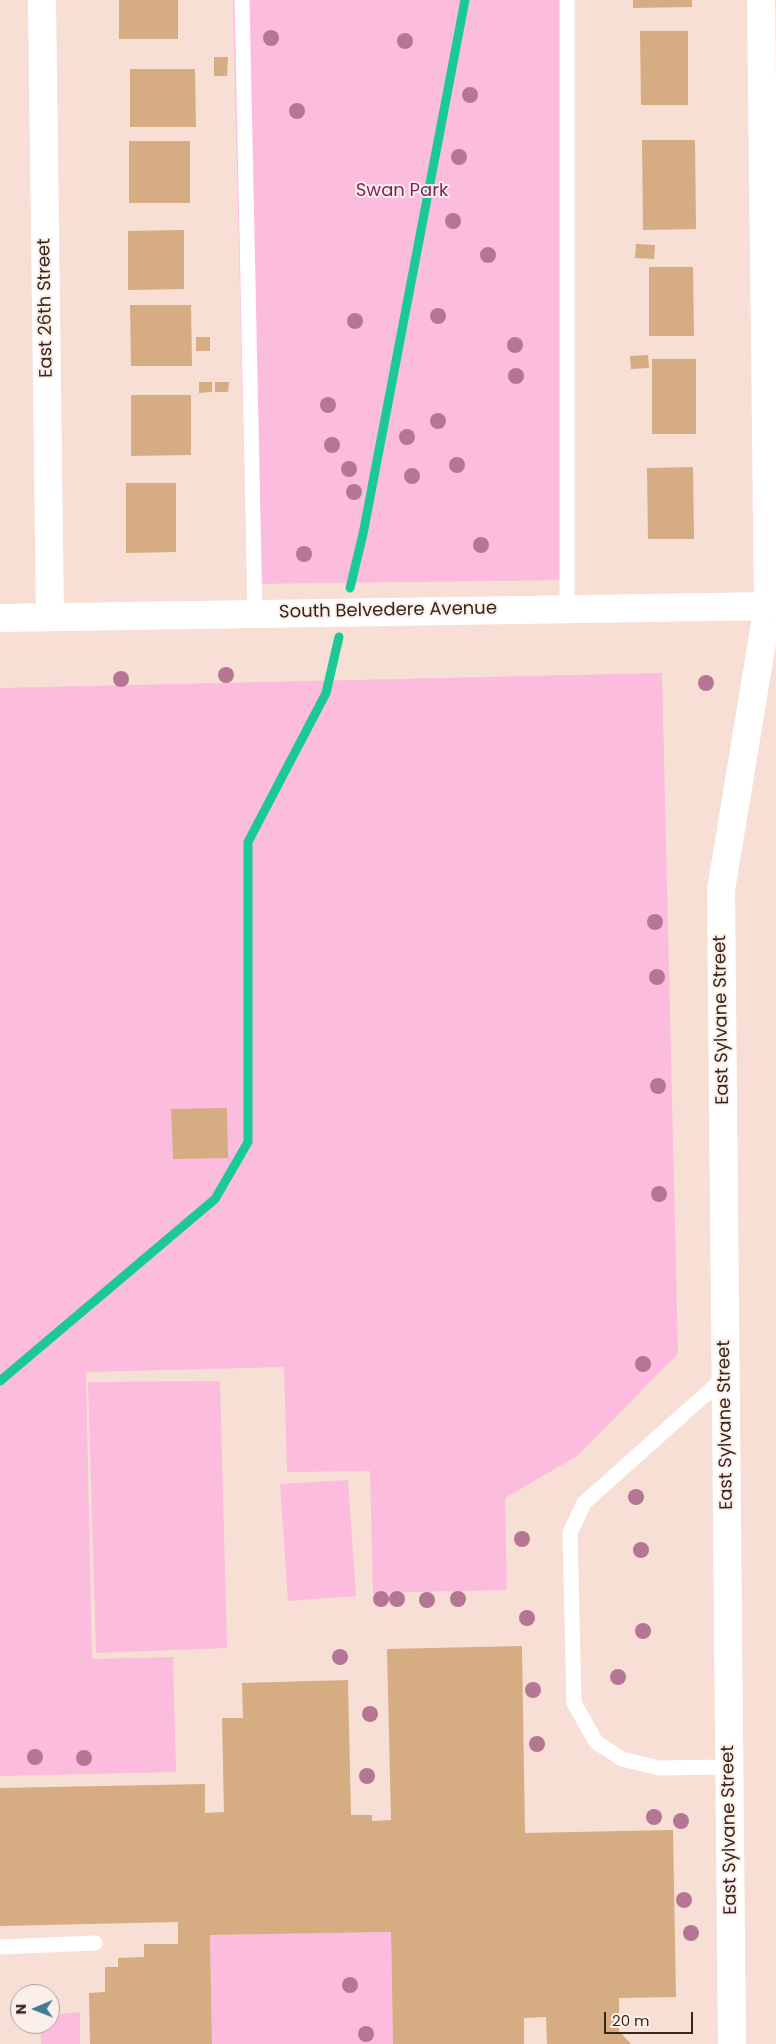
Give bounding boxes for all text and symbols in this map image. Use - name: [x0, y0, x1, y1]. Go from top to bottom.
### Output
- park label: Swan Park: [356, 180, 448, 202]
- street label: East 26th Street: [34, 238, 58, 378]
- street label: South Belvedere Avenue: [279, 598, 497, 624]
- street label: East Sylvane Street: [710, 935, 734, 1105]
- street label: East Sylvane Street: [714, 1340, 738, 1510]
- street label: East Sylvane Street: [718, 1745, 742, 1915]
- north arrow: [10, 1984, 60, 2034]
- scale bar: [606, 2002, 695, 2034]
- text: N: [11, 2004, 31, 2015]
- text: 20 m: [612, 2010, 650, 2031]

